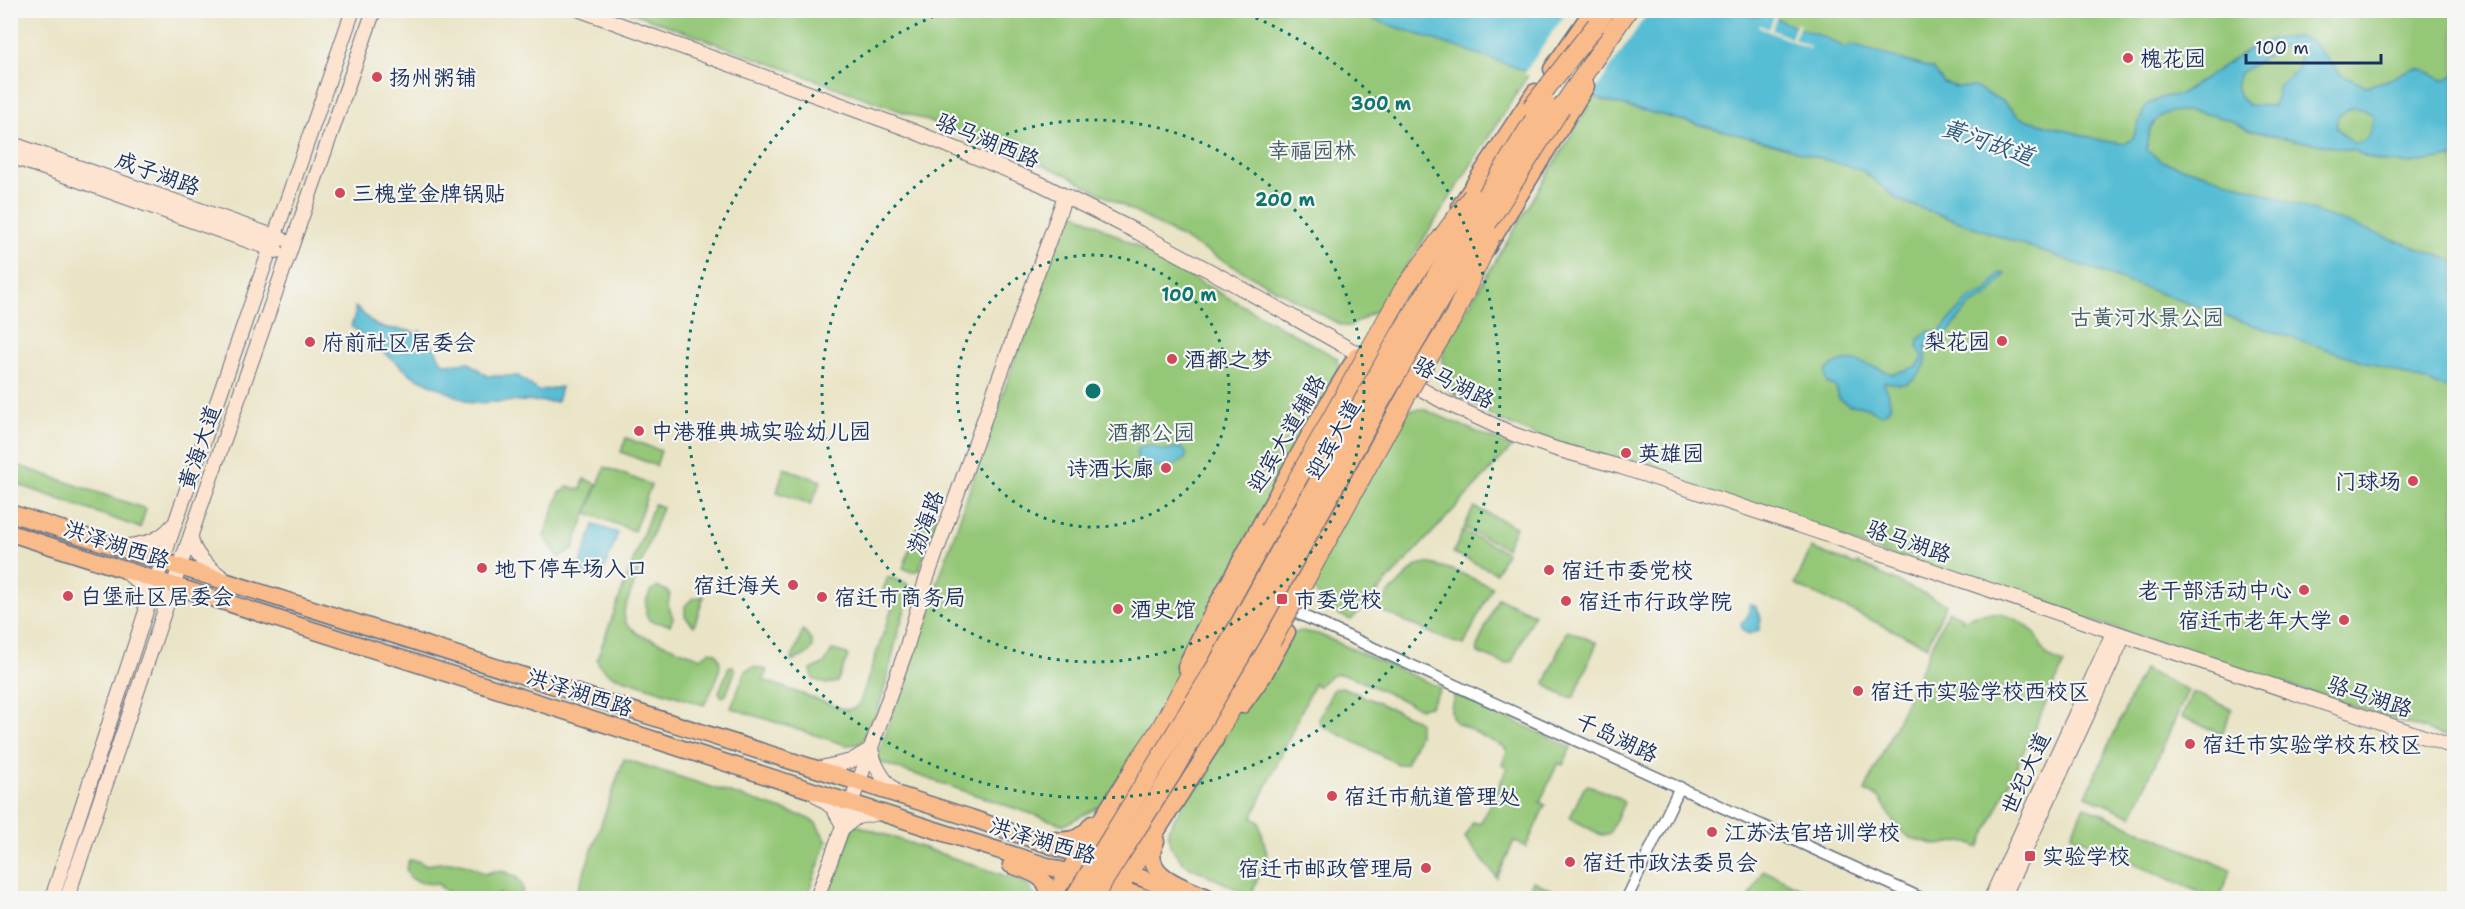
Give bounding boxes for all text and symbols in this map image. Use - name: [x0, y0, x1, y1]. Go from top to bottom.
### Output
- scale bar: [2246, 27, 2381, 65]
- text: 100 m: [2255, 36, 2309, 60]
- place label: 槐花园: [2140, 44, 2206, 73]
- marker: 槐花园: [2121, 51, 2135, 65]
- place label: 扬州粥铺: [389, 63, 477, 92]
- marker: 扬州粥铺: [370, 70, 384, 84]
- text: 300 m: [1351, 92, 1412, 116]
- street label: 骆马湖西路: [931, 106, 1044, 175]
- water label: 黄河故道: [1937, 111, 2040, 173]
- park label: 幸福园林: [1268, 136, 1356, 165]
- street label: 成子湖路: [112, 145, 204, 202]
- place label: 三槐堂金牌锅贴: [352, 179, 506, 208]
- marker: 三槐堂金牌锅贴: [333, 186, 347, 200]
- text: 200 m: [1255, 188, 1316, 212]
- text: 100 m: [1161, 283, 1217, 307]
- park label: 古黄河水景公园: [2070, 303, 2224, 332]
- place label: 梨花园: [1924, 327, 1990, 356]
- place label: 府前社区居委会: [322, 328, 476, 357]
- marker: 梨花园: [1995, 334, 2009, 348]
- marker: 府前社区居委会: [303, 335, 317, 349]
- place label: 酒都之梦: [1184, 345, 1272, 374]
- street label: 骆马湖路: [1408, 350, 1500, 415]
- marker: 酒都之梦: [1165, 352, 1179, 366]
- street label: 迎宾大道辅路: [1241, 369, 1332, 498]
- centre of rings: [1083, 381, 1103, 401]
- street label: 迎宾大道: [1299, 394, 1367, 485]
- street label: 黄海大道: [171, 401, 228, 493]
- place label: 中港雅典城实验幼儿园: [651, 417, 871, 446]
- park label: 酒都公园: [1107, 418, 1195, 447]
- marker: 中港雅典城实验幼儿园: [632, 424, 646, 438]
- place label: 英雄园: [1638, 439, 1704, 468]
- marker: 英雄园: [1619, 446, 1633, 460]
- place label: 诗酒长廊: [1066, 454, 1154, 483]
- marker: 诗酒长廊: [1159, 461, 1173, 475]
- place label: 门球场: [2335, 467, 2401, 496]
- marker: 门球场: [2406, 474, 2420, 488]
- street label: 渤海路: [901, 486, 950, 558]
- street label: 骆马湖路: [1863, 513, 1955, 570]
- street label: 洪泽湖西路: [60, 514, 174, 575]
- place label: 地下停车场入口: [494, 554, 648, 583]
- place label: 宿迁市委党校: [1561, 556, 1693, 585]
- marker: 地下停车场入口: [475, 561, 489, 575]
- marker: 宿迁市委党校: [1542, 563, 1556, 577]
- place label: 宿迁海关: [693, 571, 781, 600]
- place label: 老干部活动中心: [2138, 576, 2292, 605]
- marker: 宿迁海关: [786, 578, 800, 592]
- place label: 白堡社区居委会: [80, 582, 234, 611]
- place label: 宿迁市商务局: [834, 583, 966, 612]
- marker: 老干部活动中心: [2297, 583, 2311, 597]
- place label: 市委党校: [1294, 585, 1382, 614]
- place label: 宿迁市行政学院: [1578, 587, 1732, 616]
- marker: 白堡社区居委会: [61, 589, 75, 603]
- marker: 宿迁市商务局: [815, 590, 829, 604]
- marker: 市委党校: [1275, 592, 1289, 606]
- marker: 宿迁市行政学院: [1559, 594, 1573, 608]
- place label: 酒史馆: [1130, 595, 1196, 624]
- marker: 酒史馆: [1111, 602, 1125, 616]
- place label: 宿迁市老年大学: [2178, 606, 2332, 635]
- marker: 宿迁市老年大学: [2337, 613, 2351, 627]
- street label: 洪泽湖西路: [523, 662, 637, 723]
- street label: 骆马湖路: [2324, 669, 2416, 724]
- place label: 宿迁市实验学校西校区: [1870, 677, 2090, 706]
- marker: 宿迁市实验学校西校区: [1851, 684, 1865, 698]
- street label: 千岛湖路: [1571, 706, 1663, 769]
- street label: 世纪大道: [1994, 727, 2057, 819]
- place label: 宿迁市实验学校东校区: [2202, 730, 2422, 759]
- marker: 宿迁市实验学校东校区: [2183, 737, 2197, 751]
- place label: 宿迁市航道管理处: [1344, 782, 1520, 811]
- marker: 宿迁市航道管理处: [1325, 789, 1339, 803]
- street label: 洪泽湖西路: [986, 811, 1100, 870]
- place label: 江苏法官培训学校: [1724, 818, 1900, 847]
- marker: 江苏法官培训学校: [1705, 825, 1719, 839]
- place label: 实验学校: [2042, 842, 2130, 871]
- place label: 宿迁市政法委员会: [1582, 848, 1758, 877]
- marker: 实验学校: [2023, 849, 2037, 863]
- place label: 宿迁市邮政管理局: [1238, 854, 1414, 883]
- marker: 宿迁市政法委员会: [1563, 855, 1577, 869]
- marker: 宿迁市邮政管理局: [1419, 861, 1433, 875]

